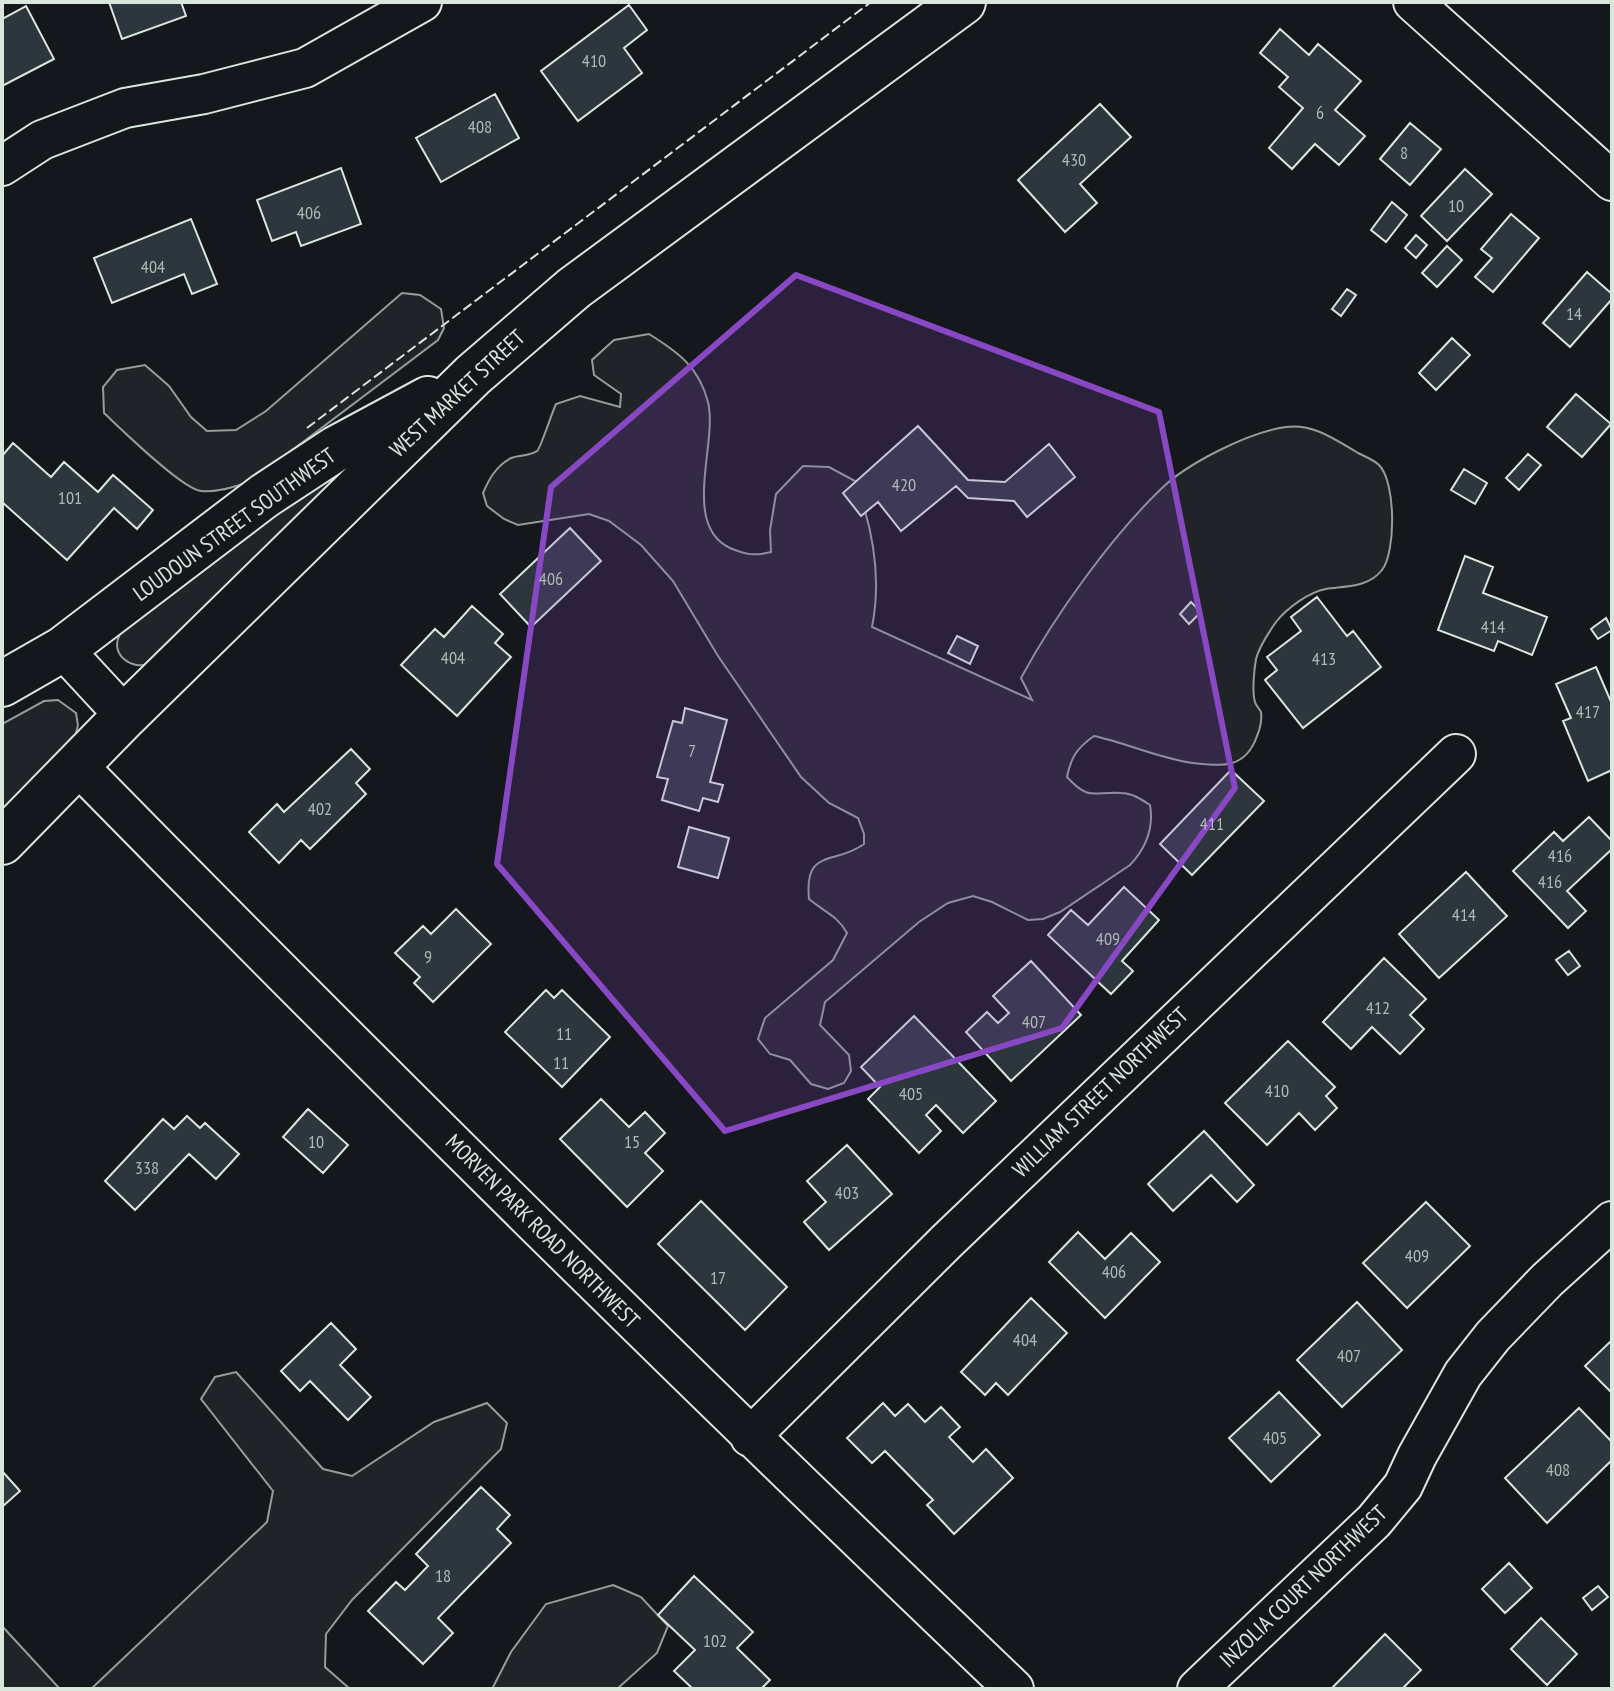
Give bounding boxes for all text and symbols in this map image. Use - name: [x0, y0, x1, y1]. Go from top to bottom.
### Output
- house number: 410: [582, 49, 606, 72]
- house number: 6: [1316, 101, 1324, 124]
- house number: 408: [468, 115, 492, 138]
- house number: 8: [1400, 141, 1408, 164]
- house number: 430: [1062, 148, 1086, 171]
- house number: 10: [1448, 194, 1464, 217]
- house number: 406: [297, 201, 321, 224]
- house number: 404: [141, 255, 165, 278]
- house number: 14: [1566, 302, 1582, 325]
- street label: WEST MARKET STREET: [383, 323, 531, 463]
- street label: LOUDOUN STREET SOUTHWEST: [127, 441, 341, 607]
- house number: 420: [892, 473, 916, 496]
- house number: 101: [58, 486, 82, 509]
- house number: 406: [539, 567, 563, 590]
- house number: 414: [1481, 615, 1505, 638]
- house number: 404: [441, 646, 465, 669]
- house number: 413: [1312, 647, 1336, 670]
- house number: 417: [1576, 700, 1600, 723]
- house number: 7: [688, 739, 696, 762]
- house number: 402: [308, 797, 332, 820]
- house number: 411: [1200, 812, 1224, 835]
- house number: 416: [1548, 844, 1572, 867]
- house number: 416: [1538, 870, 1562, 893]
- house number: 414: [1452, 903, 1476, 926]
- house number: 409: [1096, 927, 1120, 950]
- house number: 9: [424, 945, 432, 968]
- house number: 412: [1366, 996, 1390, 1019]
- street label: WILLIAM STREET NORTHWEST: [1006, 1001, 1194, 1183]
- house number: 407: [1022, 1010, 1046, 1033]
- house number: 11: [556, 1022, 572, 1045]
- house number: 11: [553, 1051, 569, 1074]
- house number: 410: [1265, 1079, 1289, 1102]
- house number: 405: [899, 1082, 923, 1105]
- street label: MORVEN PARK ROAD NORTHWEST: [440, 1128, 646, 1334]
- house number: 10: [308, 1130, 324, 1153]
- house number: 15: [624, 1130, 640, 1153]
- house number: 338: [135, 1156, 159, 1179]
- house number: 403: [835, 1181, 859, 1204]
- house number: 409: [1405, 1244, 1429, 1267]
- house number: 406: [1102, 1260, 1126, 1283]
- house number: 17: [710, 1266, 726, 1289]
- house number: 404: [1013, 1328, 1037, 1351]
- house number: 407: [1337, 1344, 1361, 1367]
- house number: 405: [1263, 1426, 1287, 1449]
- house number: 408: [1546, 1458, 1570, 1481]
- street label: INZOLIA COURT NORTHWEST: [1213, 1499, 1393, 1673]
- house number: 18: [435, 1564, 451, 1587]
- house number: 102: [703, 1629, 727, 1652]

